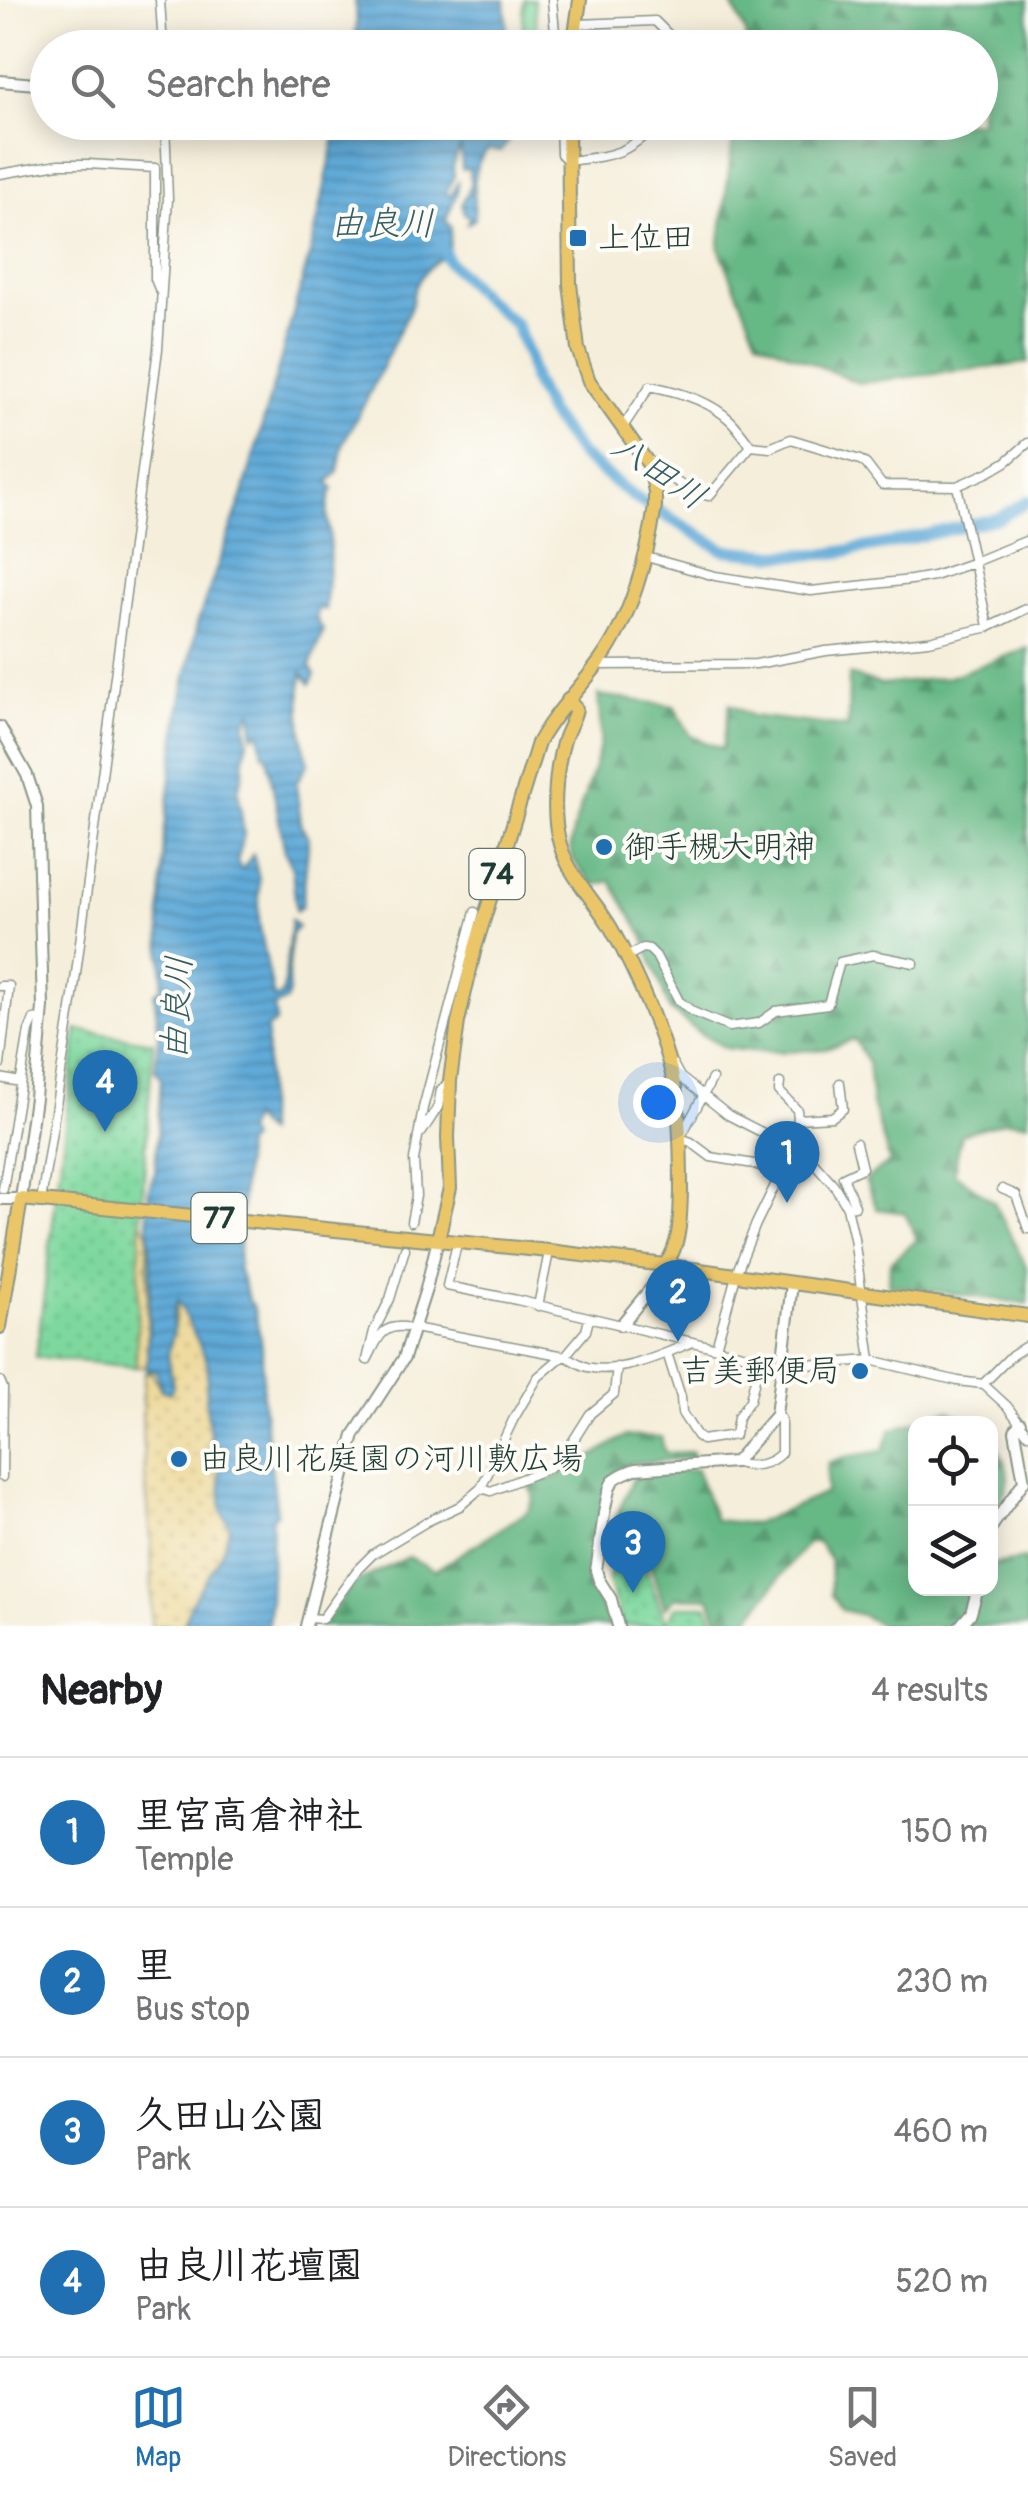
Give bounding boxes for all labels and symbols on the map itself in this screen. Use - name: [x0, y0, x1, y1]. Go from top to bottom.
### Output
- water label: 由良川: [329, 202, 435, 246]
- place label: 上位田: [598, 218, 694, 258]
- marker: 上位田: [567, 227, 589, 249]
- water label: 八田川: [603, 424, 715, 520]
- place label: 御手槻大明神: [624, 827, 816, 867]
- marker: 御手槻大明神: [593, 836, 615, 858]
- road number: 74: [470, 849, 524, 899]
- water label: 由良川: [152, 954, 202, 1062]
- pin: 4: [72, 1050, 138, 1132]
- your location: [633, 1077, 684, 1128]
- pin: 1: [754, 1120, 820, 1203]
- road number: 77: [192, 1193, 246, 1243]
- pin: 2: [646, 1260, 710, 1342]
- place label: 吉美郵便局: [680, 1351, 840, 1391]
- marker: 吉美郵便局: [849, 1360, 871, 1382]
- place label: 由良川花庭園の河川敷広場: [199, 1439, 583, 1479]
- marker: 由良川花庭園の河川敷広場: [168, 1448, 190, 1470]
- pin: 3: [600, 1510, 666, 1593]

